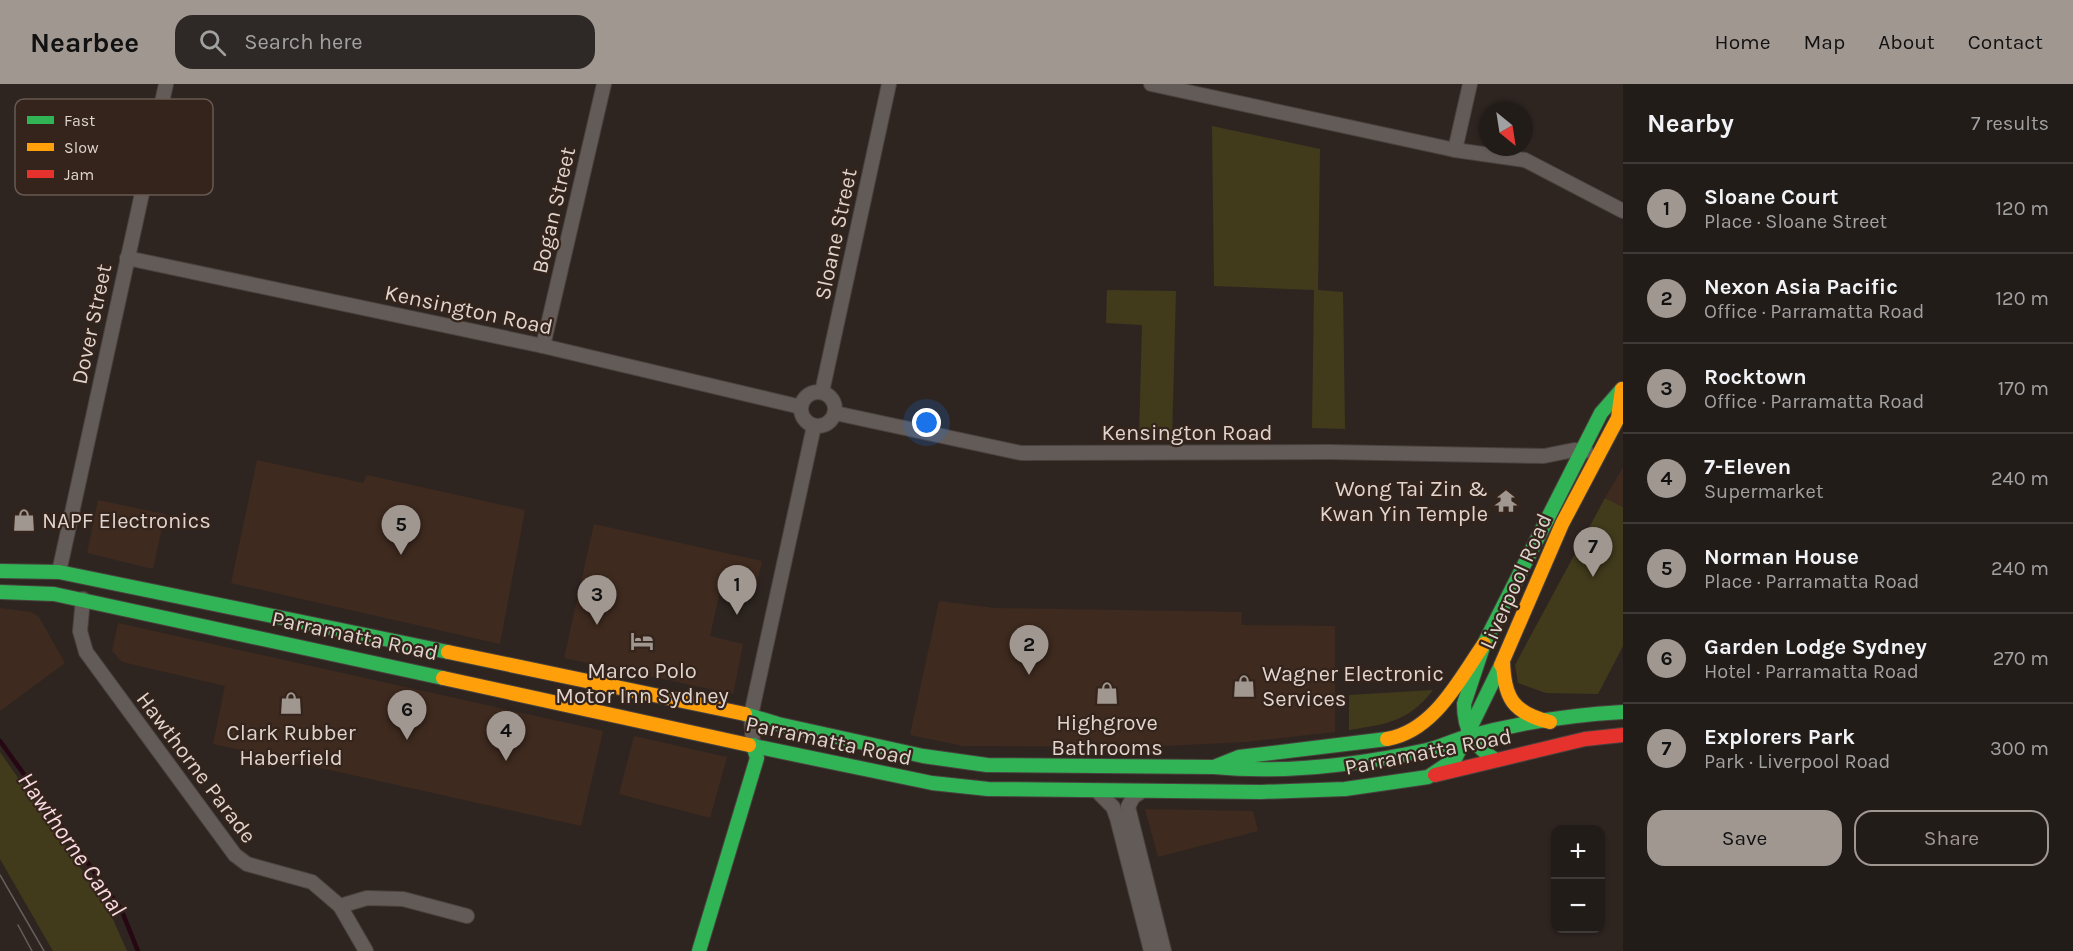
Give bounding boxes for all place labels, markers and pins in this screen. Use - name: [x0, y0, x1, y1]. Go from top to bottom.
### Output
- place label: Wong Tai Zin & Kwan Yin Temple: [1319, 476, 1488, 527]
- temple icon: Wong Tai Zin & Kwan Yin Temple: [1493, 488, 1519, 514]
- pin: 5: [382, 506, 420, 555]
- shop icon: NAPF Electronics: [11, 507, 37, 533]
- place label: NAPF Electronics: [42, 508, 211, 534]
- pin: 7: [1574, 528, 1612, 577]
- pin: 1: [718, 566, 756, 615]
- pin: 3: [578, 576, 616, 625]
- pin: 2: [1010, 626, 1048, 675]
- hotel icon: Marco Polo Motor Inn Sydney: [629, 628, 655, 654]
- place label: Marco Polo Motor Inn Sydney: [555, 658, 729, 709]
- place label: Wagner Electronic Services: [1262, 661, 1444, 712]
- shop icon: Wagner Electronic Services: [1231, 673, 1257, 699]
- shop icon: Highgrove Bathrooms: [1094, 680, 1120, 706]
- shop icon: Clark Rubber Haberfield: [278, 690, 304, 716]
- pin: 6: [388, 690, 426, 740]
- place label: Highgrove Bathrooms: [1051, 710, 1163, 761]
- pin: 4: [486, 712, 526, 761]
- place label: Clark Rubber Haberfield: [226, 720, 356, 771]

